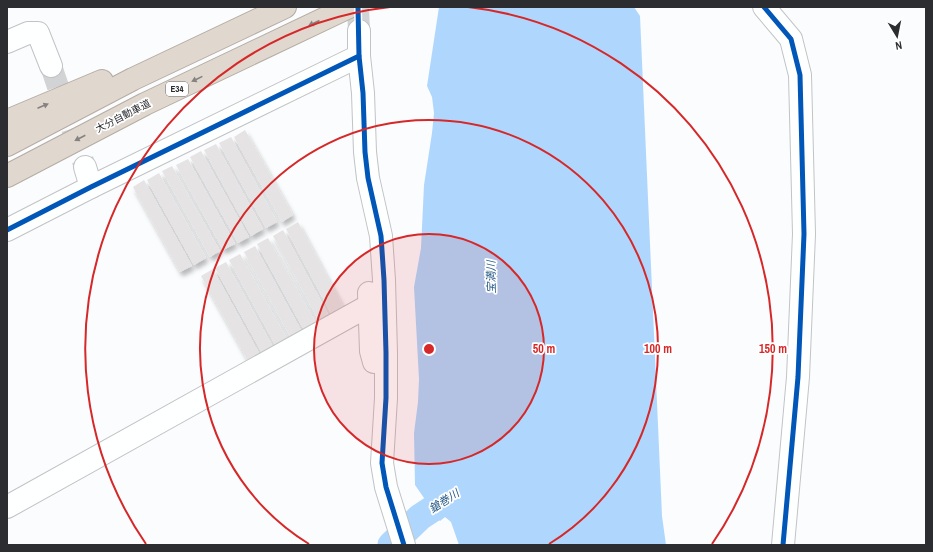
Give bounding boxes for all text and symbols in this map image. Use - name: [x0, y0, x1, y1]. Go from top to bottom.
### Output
- north arrow: [877, 16, 917, 56]
- one-way arrow: [308, 20, 320, 26]
- text: N: [894, 38, 903, 53]
- one-way arrow: [191, 76, 202, 83]
- road number: E34: [166, 82, 188, 96]
- street label: 大分自動車道: [93, 97, 153, 135]
- one-way arrow: [37, 102, 49, 109]
- one-way arrow: [75, 134, 86, 141]
- water label: 宝満川: [484, 259, 498, 294]
- text: 50 m: [533, 341, 555, 357]
- text: 100 m: [644, 341, 672, 357]
- text: 150 m: [759, 341, 787, 357]
- centre of rings: [422, 342, 436, 356]
- water label: 鎗巻川: [426, 486, 462, 516]

